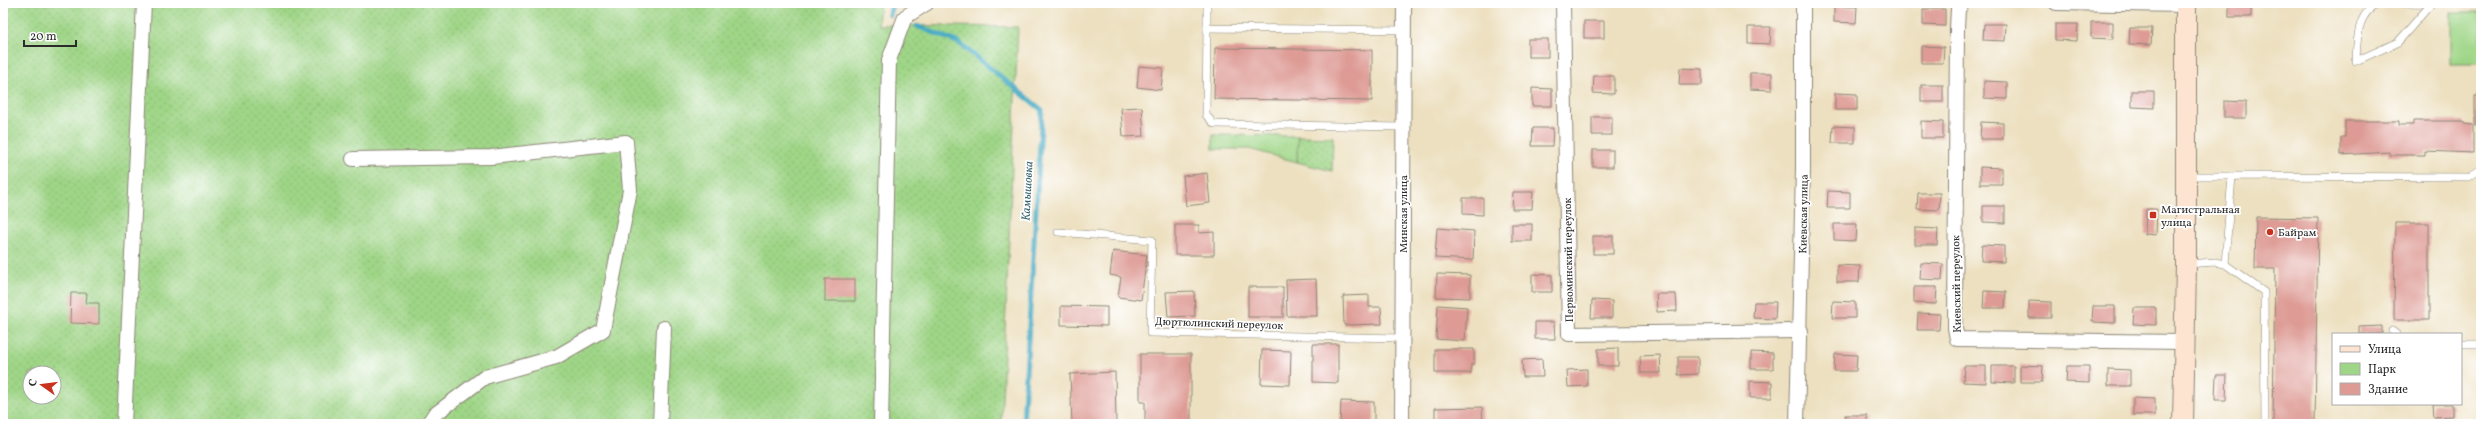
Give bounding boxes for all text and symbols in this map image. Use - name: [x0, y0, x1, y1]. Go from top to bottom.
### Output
- scale bar: [24, 22, 76, 48]
- text: 20 m: [30, 29, 57, 45]
- water label: Камышовка: [1018, 160, 1038, 221]
- street label: Минская улица: [1397, 174, 1412, 253]
- street label: Киевская улица: [1796, 174, 1813, 254]
- street label: Первоминский переулок: [1561, 197, 1578, 322]
- place label: Магистральная улица: [2161, 203, 2240, 231]
- marker: Магистральная улица: [2148, 210, 2158, 220]
- place label: Байрам: [2278, 226, 2317, 241]
- marker: Байрам: [2265, 227, 2275, 237]
- street label: Киевский переулок: [1949, 235, 1966, 333]
- street label: Дюртюлинский переулок: [1154, 315, 1284, 334]
- legend: [2332, 333, 2462, 405]
- text: Улица: [2368, 342, 2401, 358]
- text: Парк: [2368, 362, 2396, 378]
- north arrow: [22, 365, 62, 405]
- text: С: [26, 378, 42, 388]
- text: Здание: [2368, 382, 2408, 398]

